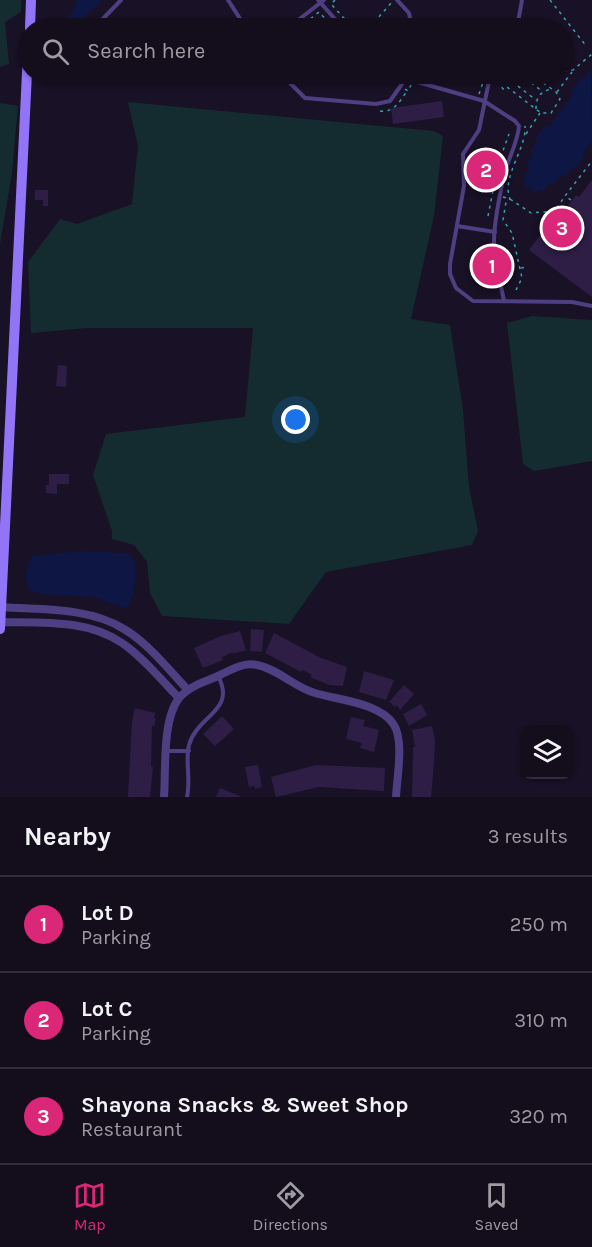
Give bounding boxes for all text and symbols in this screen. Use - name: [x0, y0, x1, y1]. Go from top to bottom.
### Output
- search box: [18, 18, 574, 84]
- icon: search: [39, 35, 72, 68]
- text: Search here: [87, 38, 205, 64]
- pin: 2: [466, 148, 506, 192]
- pin: 3: [542, 206, 582, 250]
- pin: 1: [472, 244, 512, 288]
- your location: [281, 405, 310, 434]
- map controls: [520, 725, 574, 779]
- button: layers: [520, 725, 574, 779]
- text: Nearby: [24, 821, 111, 852]
- text: 3 results: [488, 825, 568, 848]
- text: Lot D: [81, 900, 134, 926]
- text: 1: [40, 913, 47, 936]
- text: 250 m: [510, 913, 568, 936]
- text: Parking: [81, 926, 151, 949]
- text: Lot C: [81, 996, 133, 1022]
- text: 2: [37, 1009, 50, 1032]
- text: 310 m: [514, 1009, 568, 1032]
- text: Parking: [81, 1022, 151, 1045]
- text: Shayona Snacks & Sweet Shop: [81, 1092, 408, 1118]
- text: 3: [37, 1105, 50, 1128]
- text: 320 m: [509, 1105, 568, 1128]
- text: Restaurant: [81, 1118, 183, 1141]
- tab: Map: [73, 1179, 106, 1234]
- tab: Directions: [253, 1179, 328, 1234]
- tab: Saved: [475, 1179, 519, 1234]

